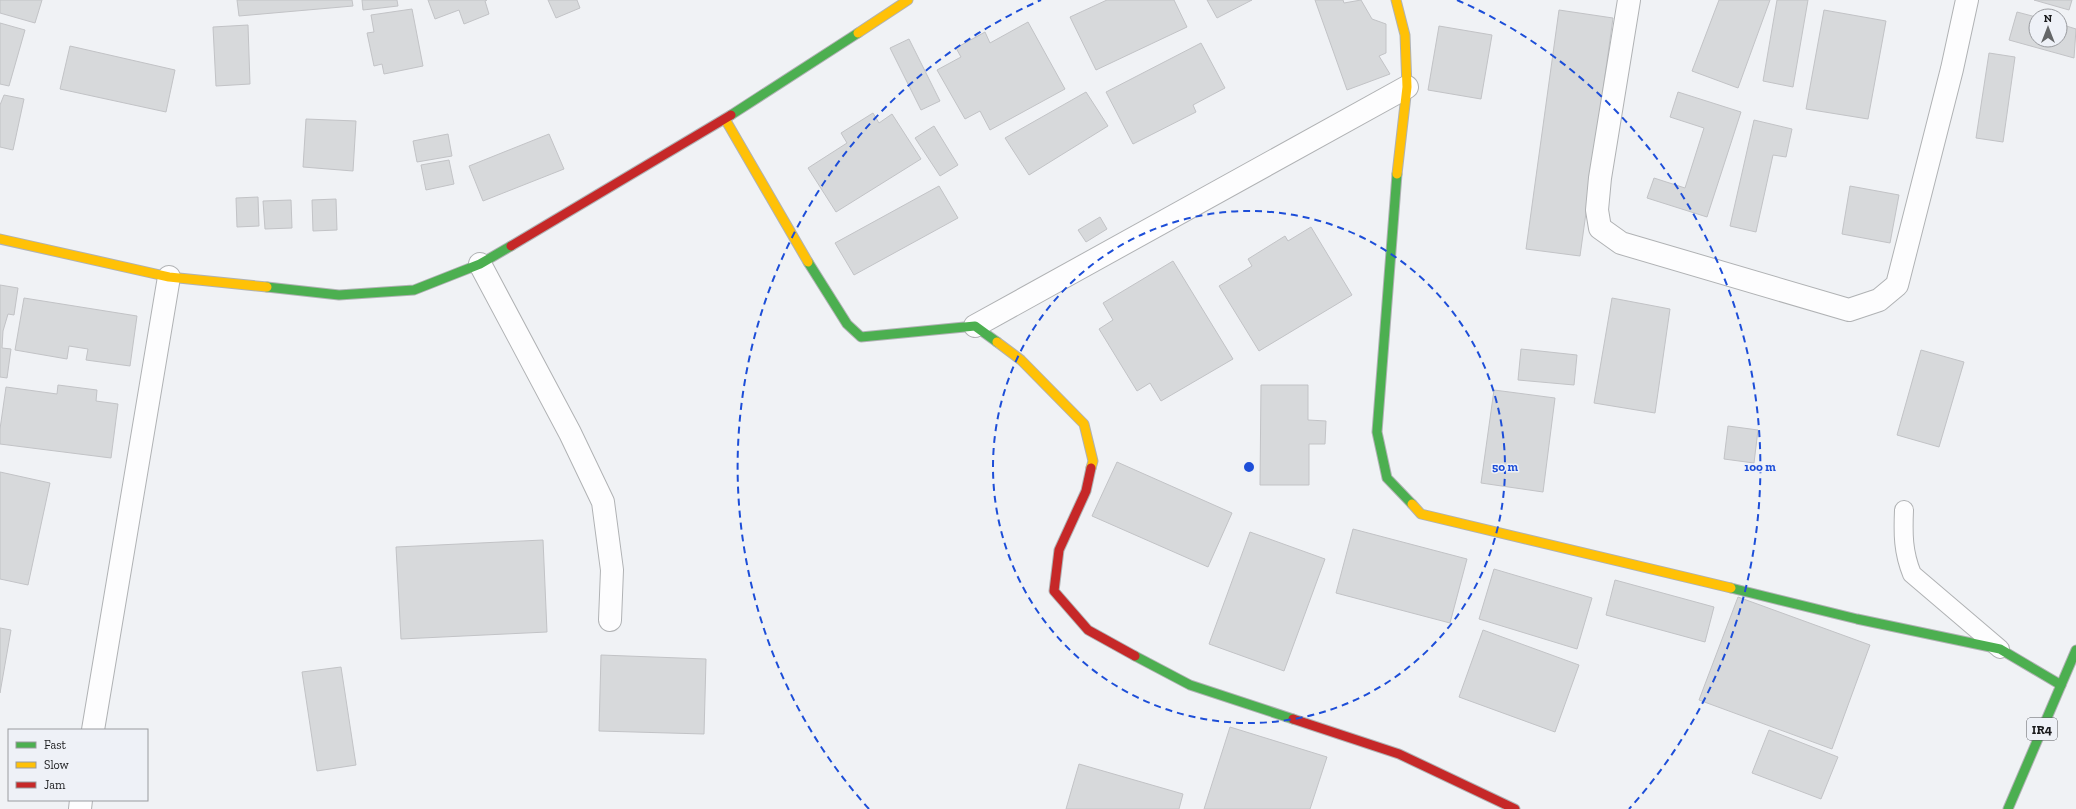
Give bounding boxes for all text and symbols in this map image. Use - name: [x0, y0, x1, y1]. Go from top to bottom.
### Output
- north arrow: [2028, 8, 2068, 48]
- text: N: [2044, 12, 2053, 25]
- centre of rings: [1242, 460, 1256, 474]
- text: 50 m: [1492, 460, 1518, 474]
- text: 100 m: [1744, 460, 1776, 474]
- road number: IR4: [2027, 718, 2057, 740]
- legend: [8, 729, 148, 801]
- text: Fast: [44, 738, 67, 752]
- text: Slow: [44, 758, 70, 772]
- text: Jam: [44, 778, 66, 792]

